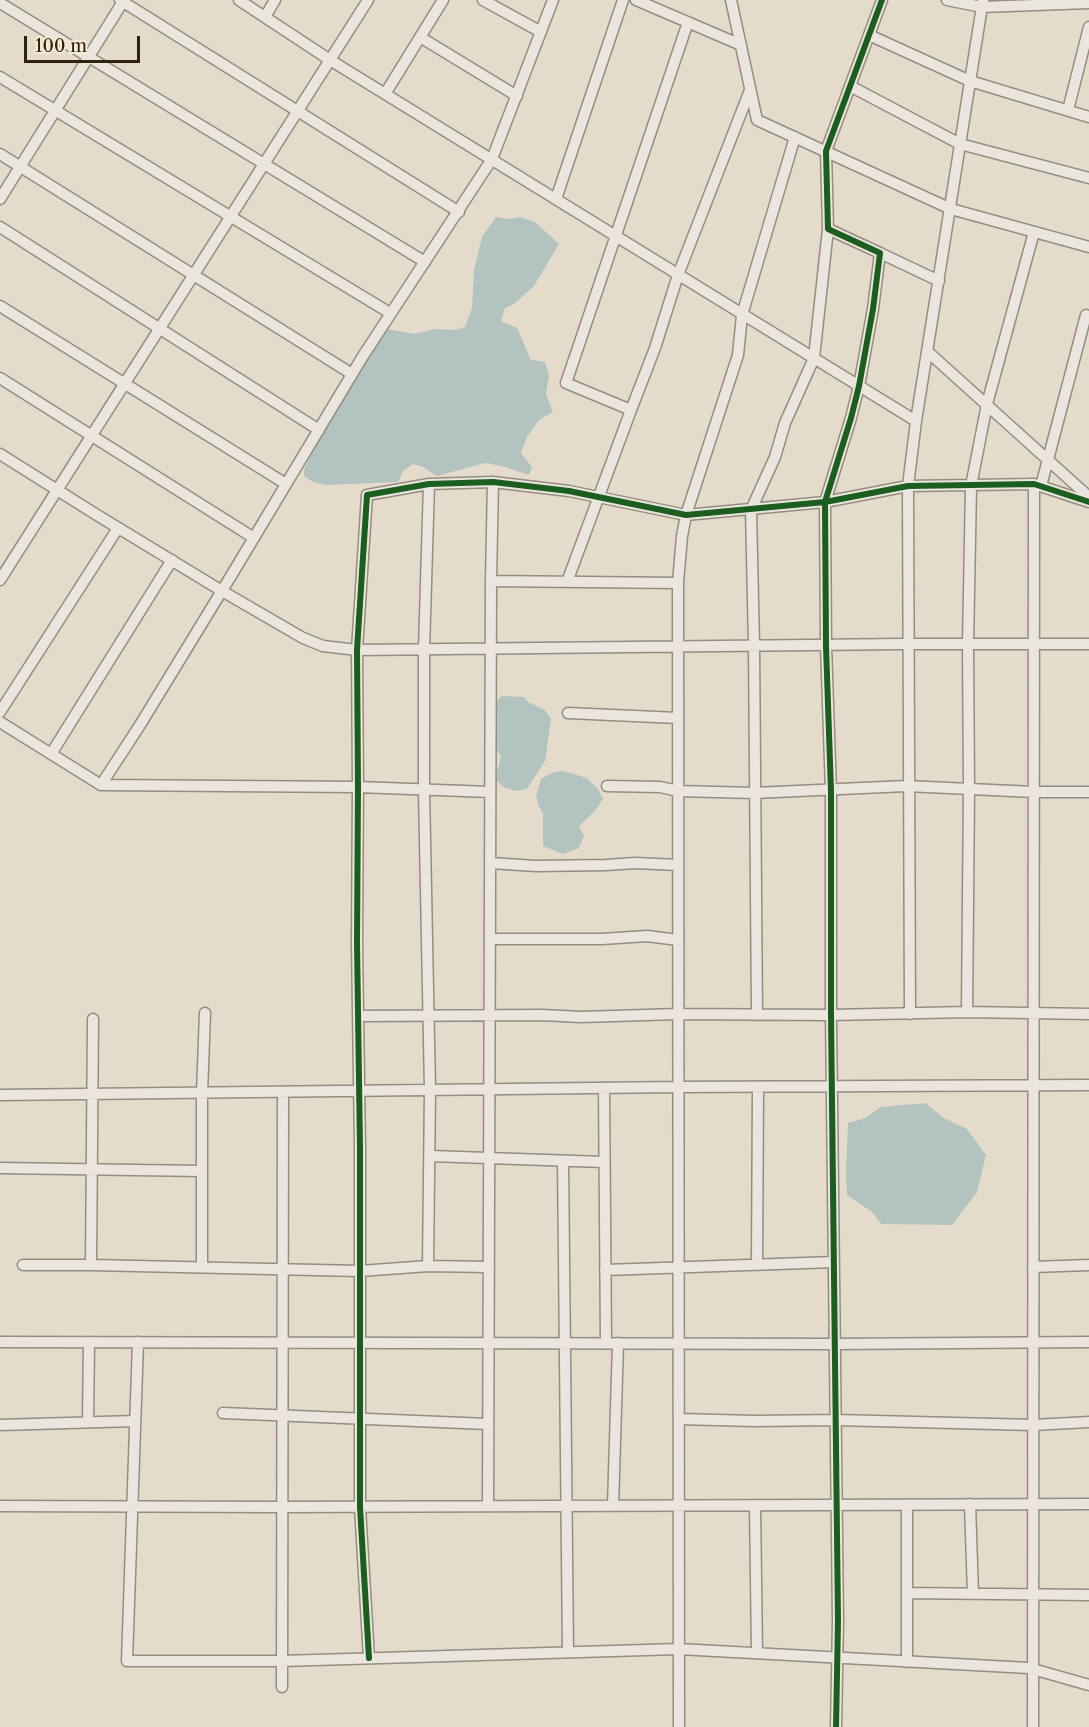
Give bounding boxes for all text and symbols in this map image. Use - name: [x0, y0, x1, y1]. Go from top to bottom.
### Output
- scale bar: [27, 24, 142, 62]
- text: 100 m: [35, 35, 87, 57]

